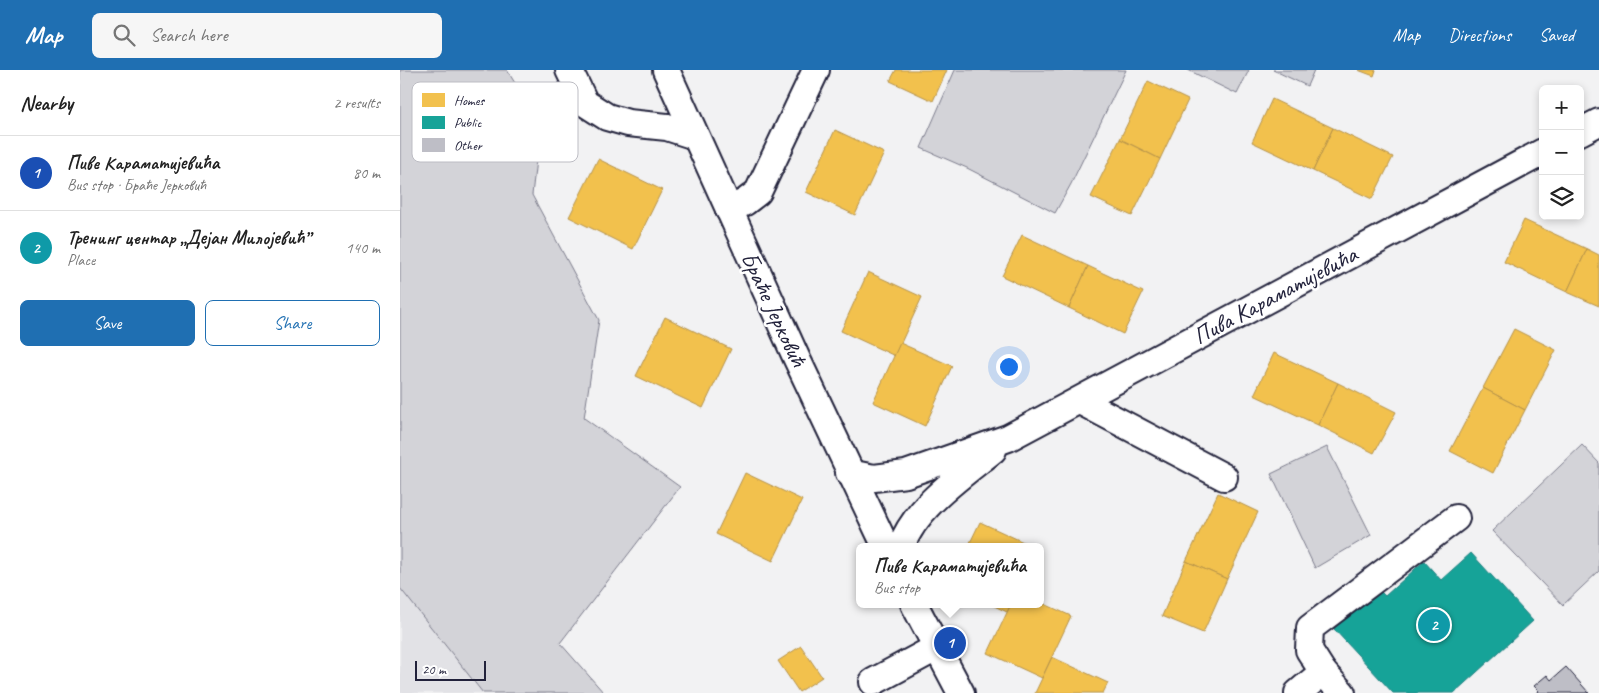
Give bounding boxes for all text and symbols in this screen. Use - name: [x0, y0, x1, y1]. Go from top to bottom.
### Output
- search box: [92, 13, 442, 58]
- text: Map: [25, 20, 62, 50]
- icon: search: [110, 21, 138, 49]
- text: Search here: [150, 23, 228, 47]
- text: Map: [1393, 24, 1420, 46]
- text: Directions: [1448, 24, 1511, 46]
- text: Saved: [1539, 24, 1574, 46]
- legend: [412, 82, 578, 162]
- map controls: [1539, 85, 1584, 220]
- button: +: [1539, 85, 1584, 130]
- text: Nearby: [20, 90, 73, 116]
- text: Homes: [454, 92, 485, 109]
- text: 2 results: [333, 93, 380, 113]
- text: Public: [454, 114, 482, 131]
- button: −: [1539, 130, 1584, 175]
- text: Other: [454, 137, 483, 154]
- text: Пиве Караматијевића: [67, 151, 219, 175]
- text: 1: [32, 163, 40, 183]
- text: 80 m: [353, 163, 380, 183]
- text: Bus stop · Браће Јерковић: [67, 175, 206, 195]
- button: layers: [1539, 175, 1584, 220]
- text: Тренинг центар „Дејан Милојевић”: [67, 226, 309, 250]
- text: 2: [32, 238, 40, 258]
- text: 140 m: [346, 238, 380, 258]
- street label: Пива Караматијевића: [1188, 238, 1364, 351]
- street label: Браће Јерковић: [734, 247, 814, 373]
- text: Place: [67, 250, 95, 270]
- button: Save: [20, 300, 195, 346]
- button: Share: [205, 300, 380, 346]
- your location: [996, 354, 1022, 380]
- popup: [856, 543, 1044, 608]
- text: Пиве Караматијевића: [874, 554, 1026, 578]
- text: Bus stop: [874, 578, 920, 598]
- pin: 2: [1418, 606, 1450, 644]
- pin: 1: [934, 624, 966, 662]
- scale bar: [415, 658, 486, 681]
- text: 20 m: [422, 661, 446, 678]

